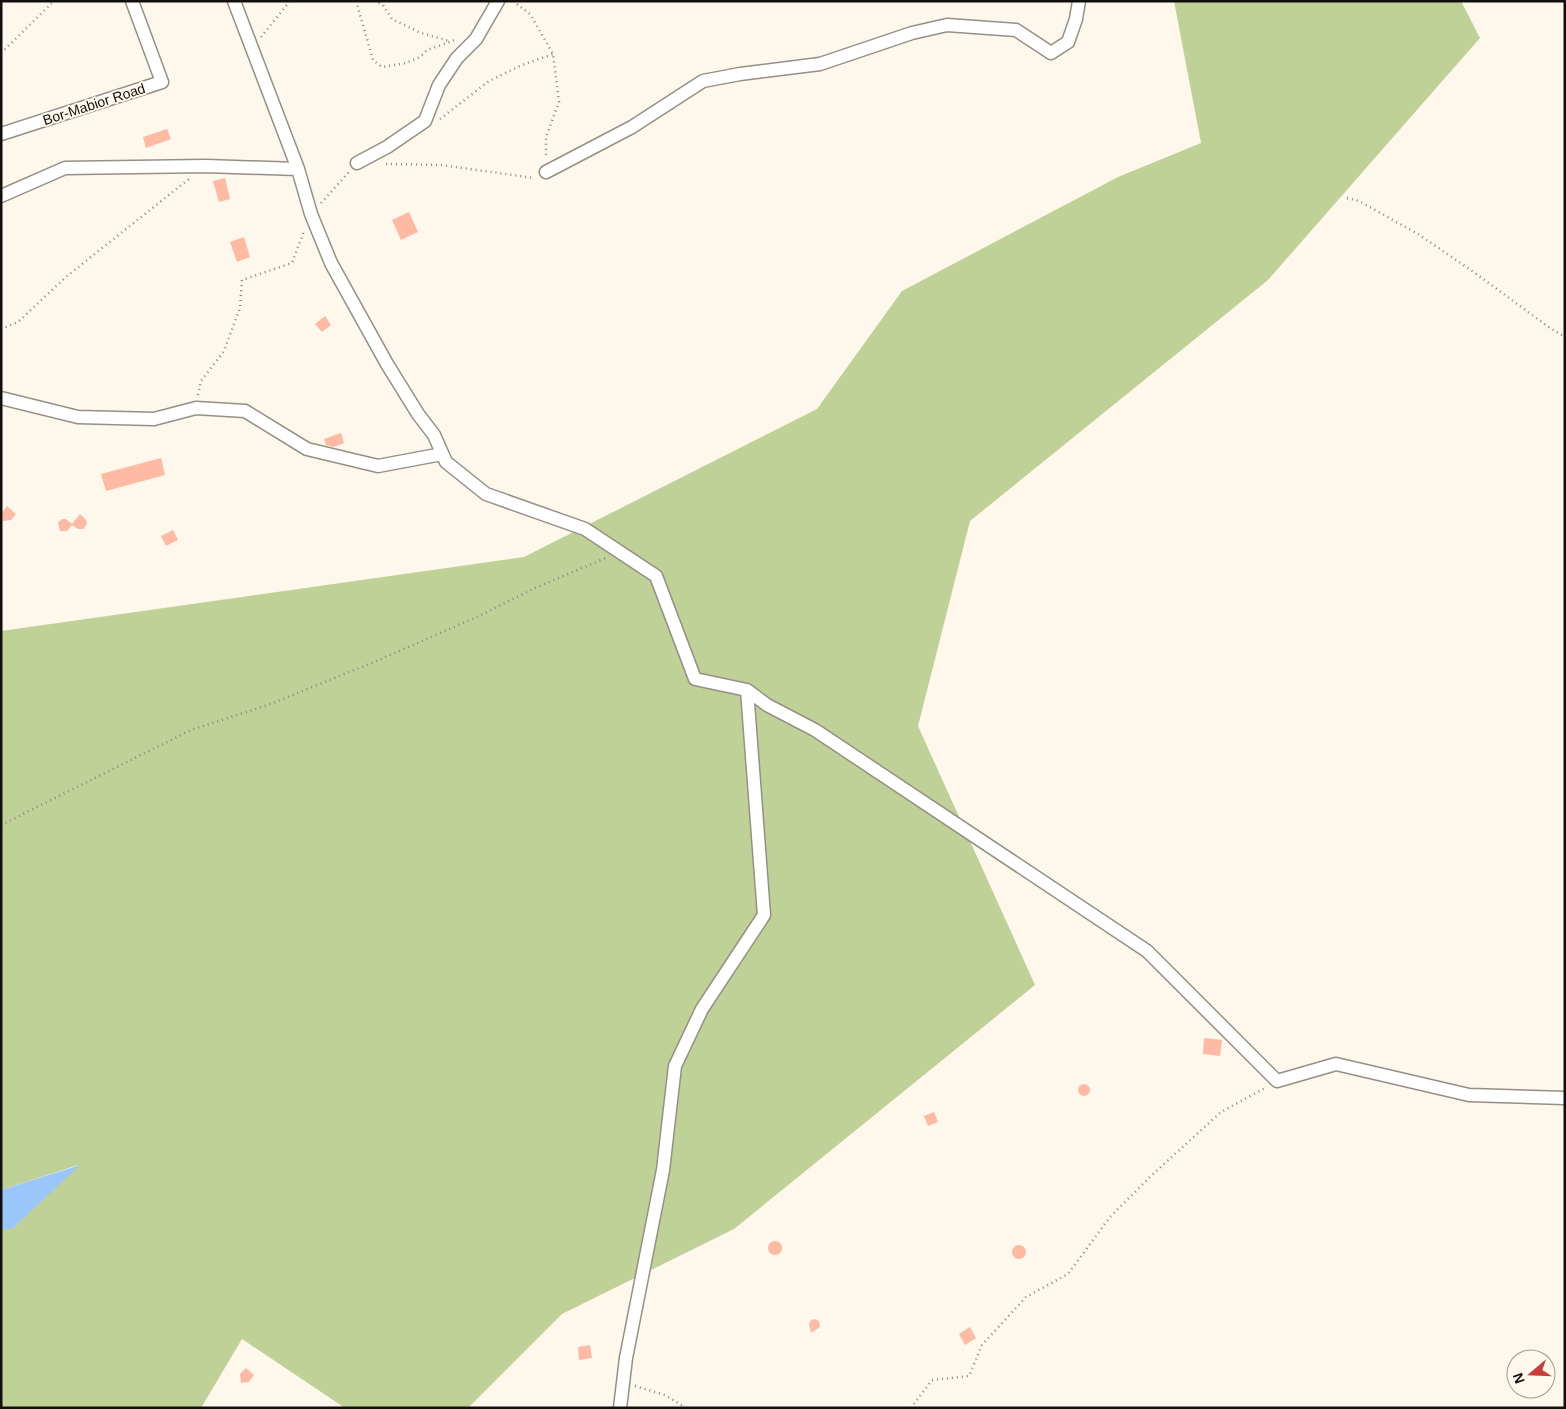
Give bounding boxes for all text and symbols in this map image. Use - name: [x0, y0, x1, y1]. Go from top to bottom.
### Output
- street label: Bor-Mabior Road: [41, 80, 147, 128]
- north arrow: [1506, 1349, 1556, 1399]
- text: N: [1509, 1371, 1528, 1386]

